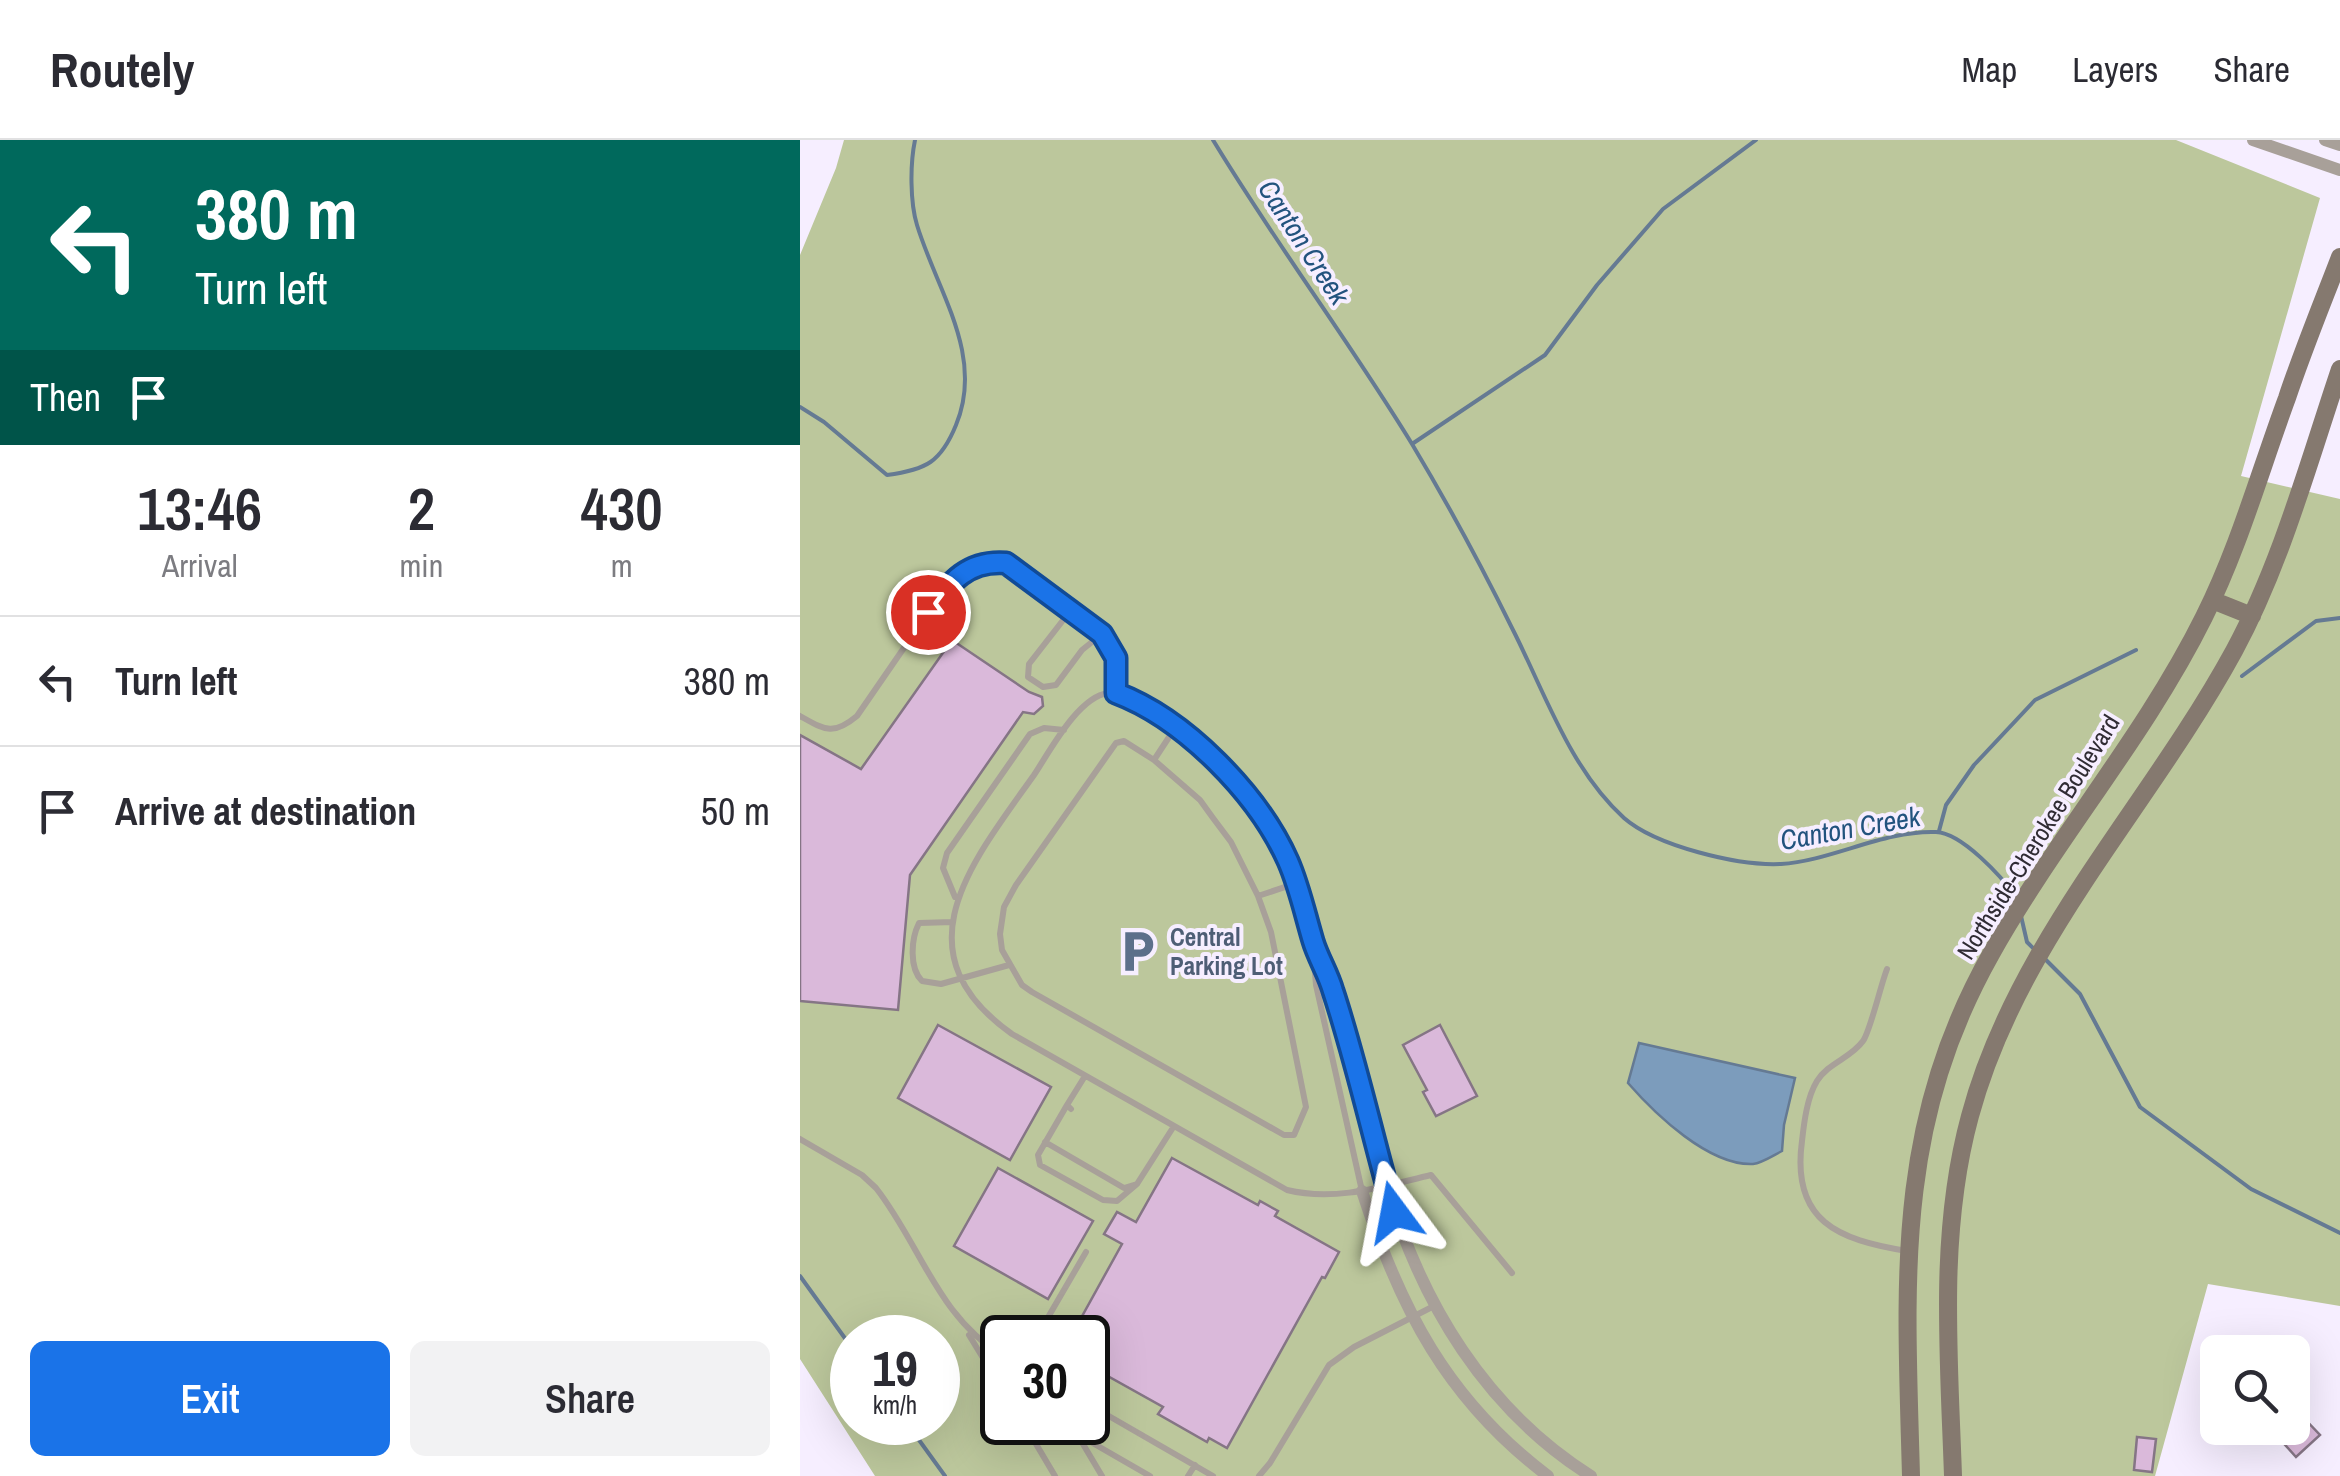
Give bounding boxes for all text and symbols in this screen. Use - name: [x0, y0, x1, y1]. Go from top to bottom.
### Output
- text: Routely: [50, 37, 194, 102]
- text: Map: [1961, 46, 2017, 93]
- text: Layers: [2072, 46, 2158, 93]
- text: Share: [2213, 46, 2290, 93]
- text: 380 m: [195, 167, 358, 261]
- water label: Canton Creek: [1249, 172, 1359, 313]
- icon: left: [30, 180, 160, 310]
- text: Turn left: [195, 257, 327, 318]
- icon: arrive: [121, 370, 176, 425]
- text: Then: [30, 372, 101, 423]
- text: 13:46: [137, 468, 262, 549]
- text: 2: [408, 468, 435, 549]
- text: 430: [581, 468, 663, 549]
- text: Arrival: [162, 544, 238, 587]
- text: min: [400, 544, 443, 587]
- text: m: [611, 544, 633, 587]
- pin: [886, 570, 971, 655]
- icon: arrive: [901, 585, 956, 640]
- icon: left: [30, 654, 85, 709]
- text: Turn left: [115, 656, 237, 707]
- text: 380 m: [683, 656, 770, 707]
- street label: Northside-Cherokee Boulevard: [1949, 708, 2127, 966]
- icon: arrive: [30, 784, 85, 839]
- text: Arrive at destination: [115, 786, 416, 837]
- text: 50 m: [701, 786, 770, 837]
- water label: Canton Creek: [1777, 797, 1925, 859]
- place label: Central Parking Lot: [1170, 920, 1283, 983]
- parking icon: Central Parking Lot: [1113, 927, 1161, 975]
- position arrow: [1342, 1160, 1446, 1264]
- speed limit sign: 30: [980, 1315, 1110, 1445]
- text: 19: [872, 1334, 918, 1402]
- map controls: [2200, 1335, 2310, 1445]
- button: search: [2200, 1335, 2310, 1445]
- button: Exit: [30, 1341, 390, 1456]
- button: Share: [410, 1341, 770, 1456]
- text: km/h: [873, 1388, 917, 1422]

